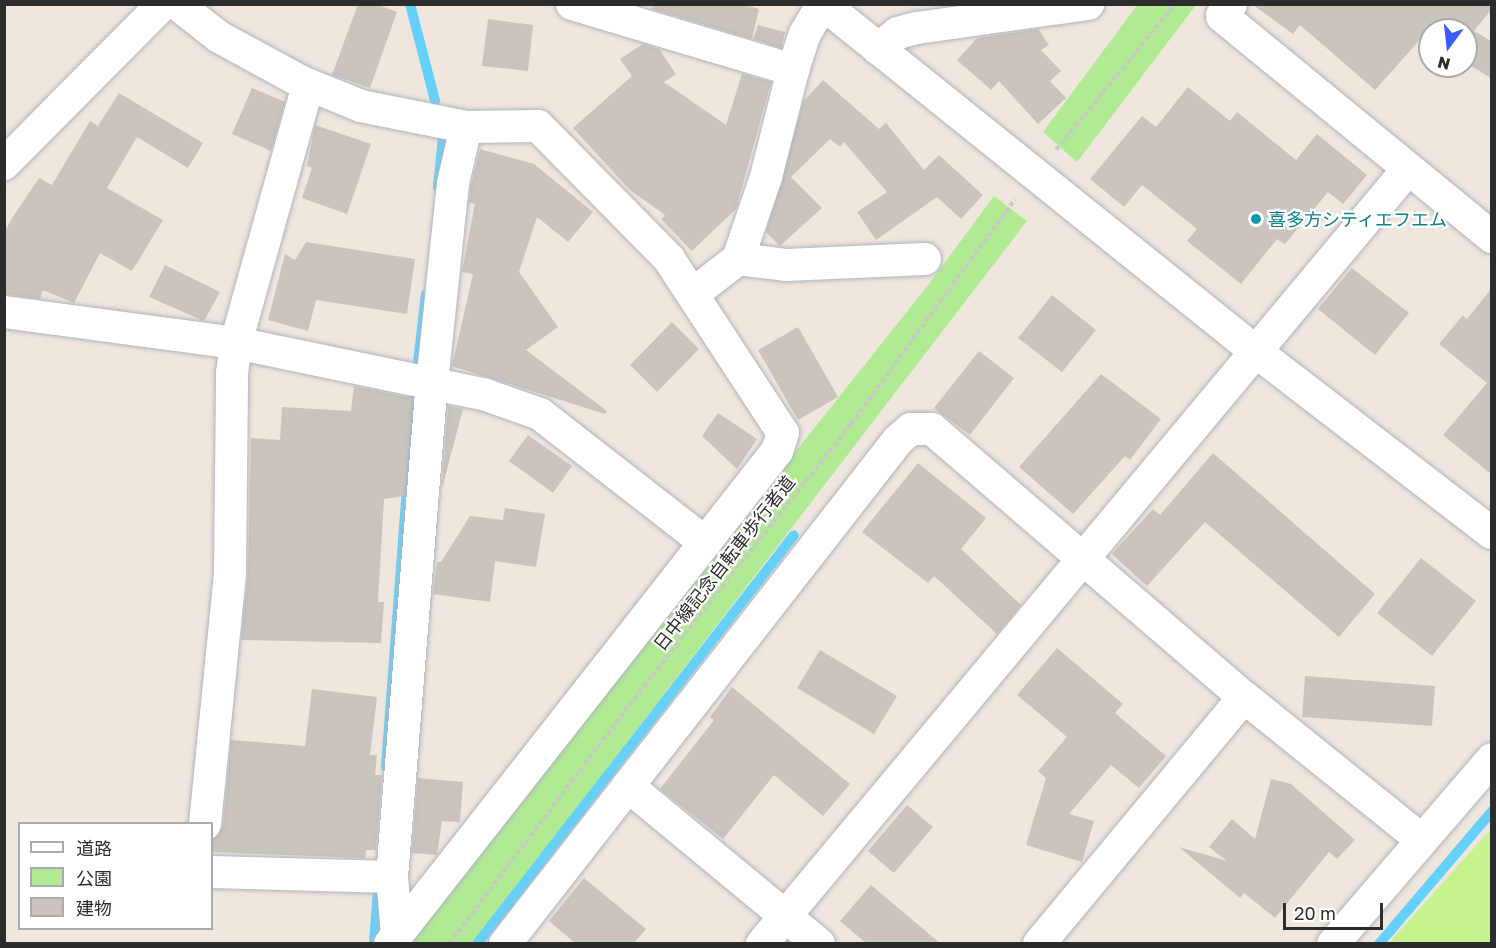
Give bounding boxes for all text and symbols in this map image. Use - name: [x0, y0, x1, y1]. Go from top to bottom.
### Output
- north arrow: [1418, 18, 1478, 78]
- text: N: [1435, 52, 1452, 75]
- place label: 喜多方シティエフエム: [1268, 208, 1448, 230]
- marker: 喜多方シティエフエム: [1249, 212, 1263, 226]
- street label: 日中線記念自転車歩行者道: [649, 471, 799, 655]
- legend: [18, 822, 213, 930]
- text: 道路: [76, 837, 112, 859]
- text: 公園: [76, 867, 112, 889]
- scale bar: [1286, 891, 1386, 929]
- text: 建物: [76, 897, 112, 919]
- text: 20 m: [1294, 902, 1336, 924]

